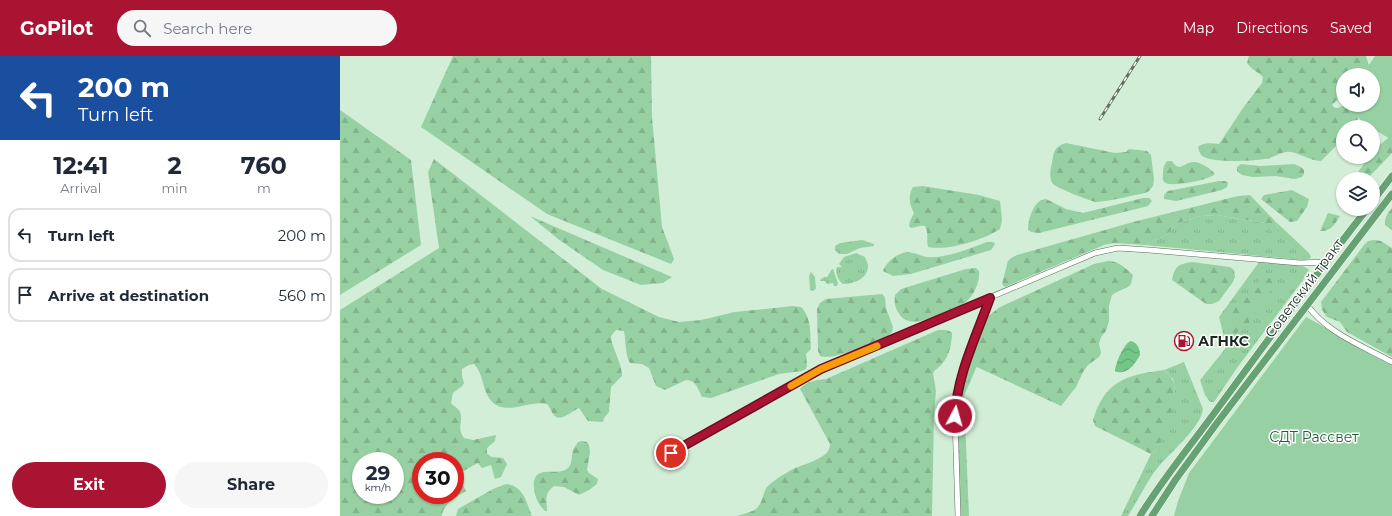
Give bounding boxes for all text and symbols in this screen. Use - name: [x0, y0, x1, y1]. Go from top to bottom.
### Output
- search box: [117, 10, 397, 46]
- text: GoPilot: [20, 17, 93, 40]
- icon: search: [131, 17, 153, 39]
- text: Search here: [163, 19, 252, 38]
- text: Map: [1183, 19, 1214, 37]
- text: Directions: [1236, 19, 1308, 37]
- text: Saved: [1330, 19, 1372, 37]
- map controls: [1336, 68, 1380, 216]
- button: sound: [1336, 68, 1380, 112]
- text: 200 m: [78, 70, 170, 104]
- icon: left: [12, 72, 64, 124]
- text: Turn left: [78, 104, 153, 126]
- button: search: [1336, 120, 1380, 164]
- text: 12:41: [53, 151, 108, 180]
- text: 2: [168, 151, 182, 180]
- text: 760: [241, 151, 287, 180]
- button: layers: [1336, 172, 1380, 216]
- text: Arrival: [60, 180, 101, 196]
- text: min: [162, 180, 188, 196]
- text: m: [257, 180, 271, 196]
- icon: left: [14, 224, 36, 246]
- text: Turn left: [48, 226, 115, 245]
- text: 200 m: [278, 226, 326, 245]
- street label: Советский тракт: [1261, 235, 1347, 341]
- icon: arrive: [14, 284, 36, 306]
- text: Arrive at destination: [48, 286, 209, 305]
- text: 560 m: [279, 286, 326, 305]
- fuel station icon: АГНКС: [1173, 330, 1195, 352]
- place label: АГНКС: [1198, 332, 1249, 350]
- position arrow: [934, 395, 976, 437]
- park label: СДТ Рассвет: [1269, 428, 1359, 446]
- pin: [654, 436, 688, 470]
- icon: arrive: [660, 442, 682, 464]
- speed limit sign: 30: [412, 452, 464, 504]
- text: 29: [366, 461, 390, 485]
- button: Exit: [12, 462, 166, 508]
- button: Share: [174, 462, 328, 508]
- text: km/h: [365, 481, 391, 494]

